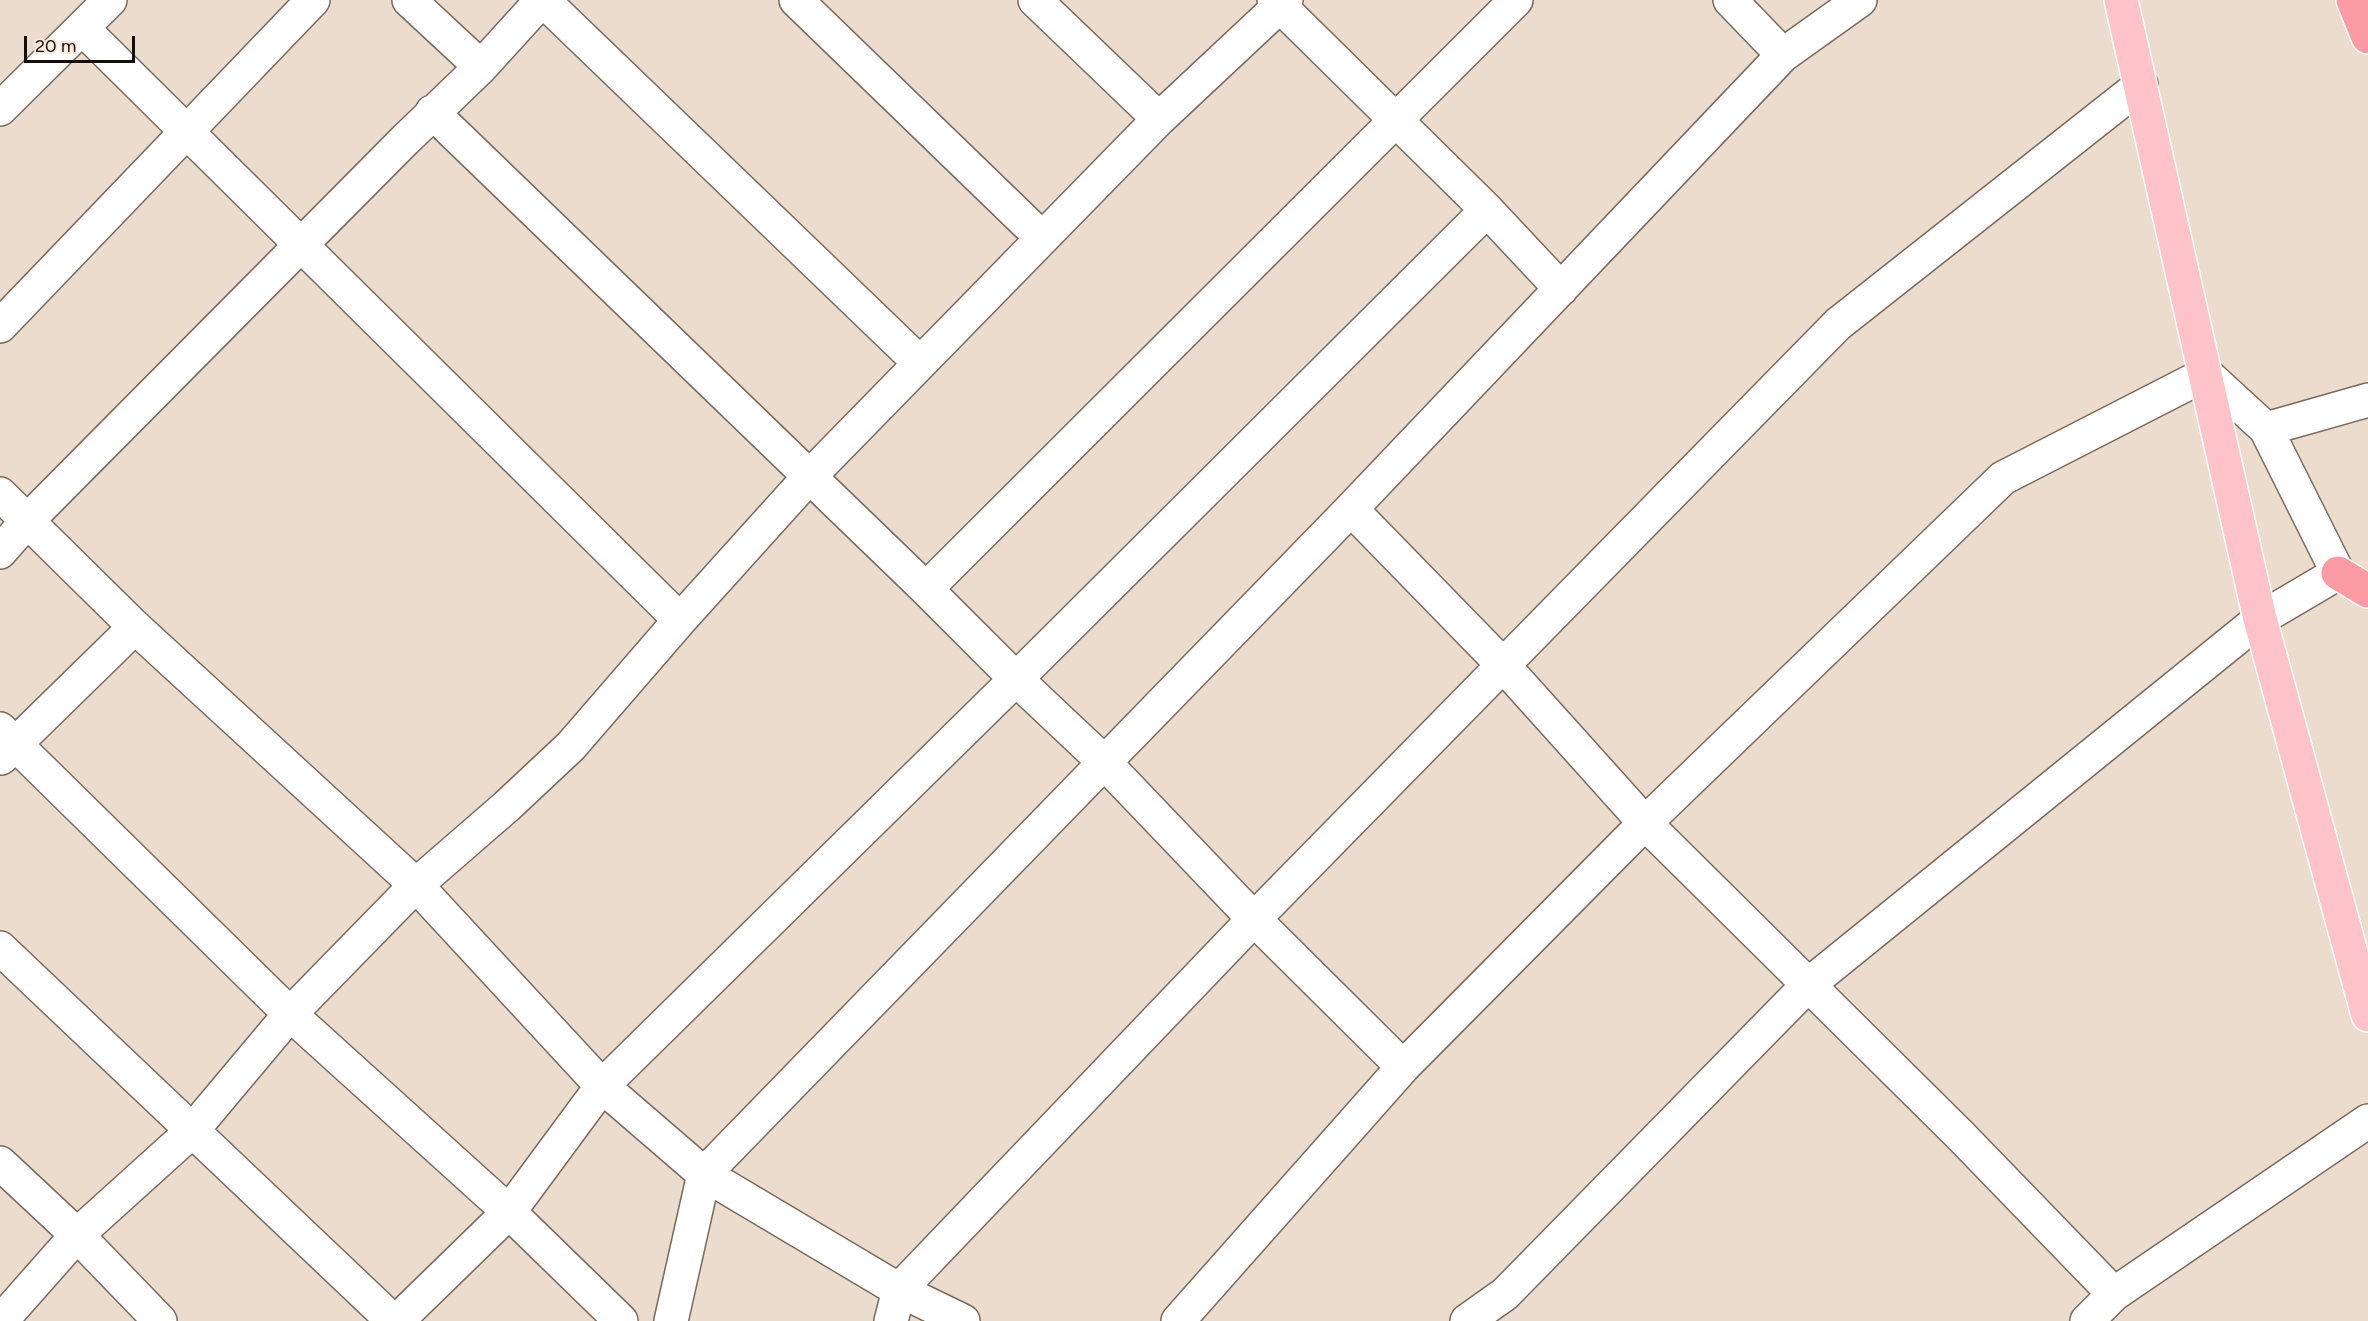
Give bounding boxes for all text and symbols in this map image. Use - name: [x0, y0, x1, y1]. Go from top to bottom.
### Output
- scale bar: [27, 24, 138, 62]
- text: 20 m: [35, 35, 76, 57]

